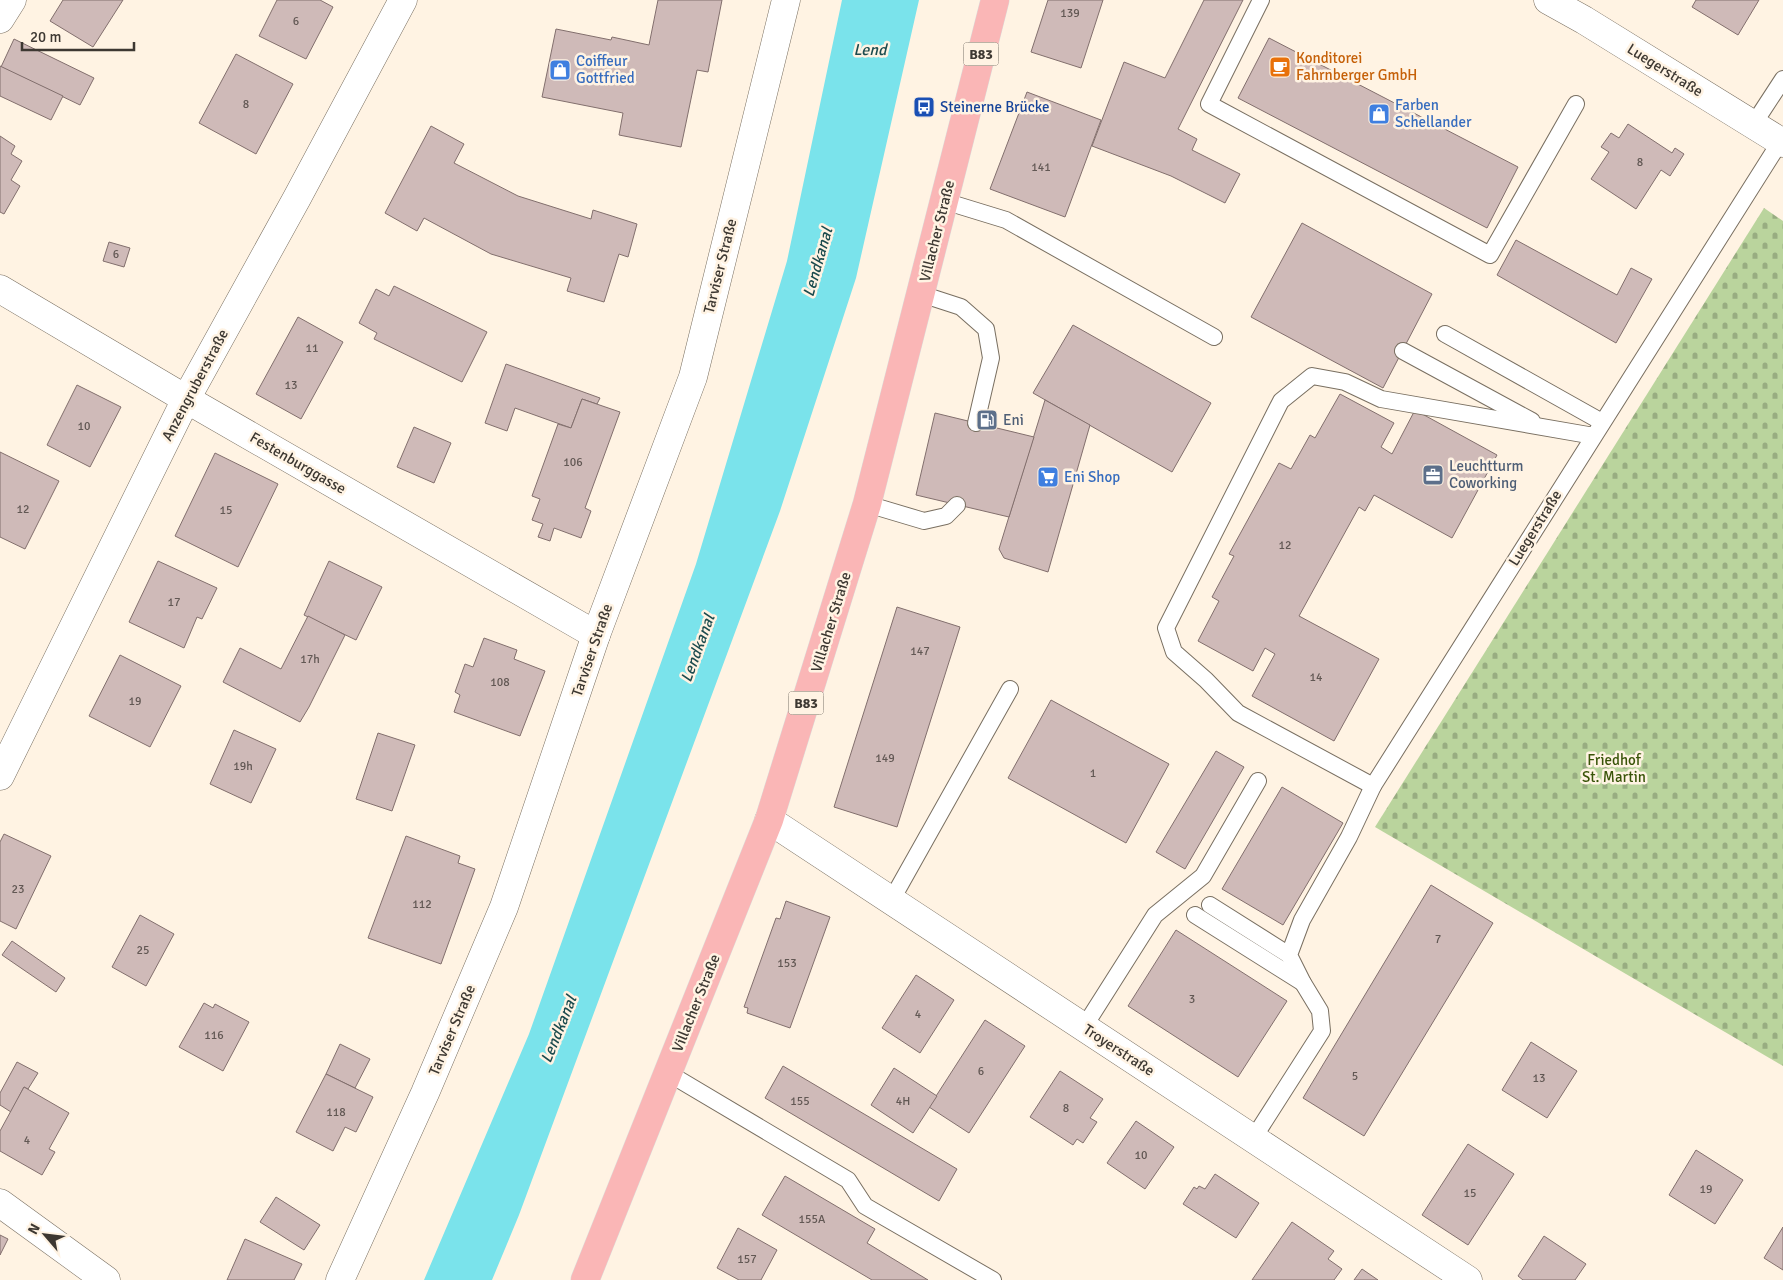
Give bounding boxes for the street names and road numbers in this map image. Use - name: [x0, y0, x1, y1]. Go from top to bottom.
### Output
- street label: Luegerstraße: [1624, 40, 1706, 100]
- road number: B83: [964, 42, 998, 66]
- street label: Villacher Straße: [916, 178, 958, 284]
- street label: Tarviser Straße: [700, 217, 740, 315]
- street label: Anzengruberstraße: [158, 326, 232, 444]
- street label: Festenburggasse: [247, 428, 349, 498]
- street label: Luegerstraße: [1505, 487, 1565, 569]
- street label: Villacher Straße: [807, 570, 855, 674]
- street label: Tarviser Straße: [568, 601, 616, 699]
- road number: B83: [788, 691, 824, 714]
- street label: Villacher Straße: [668, 951, 724, 1055]
- street label: Tarviser Straße: [425, 982, 479, 1078]
- street label: Troyerstraße: [1080, 1020, 1158, 1080]

